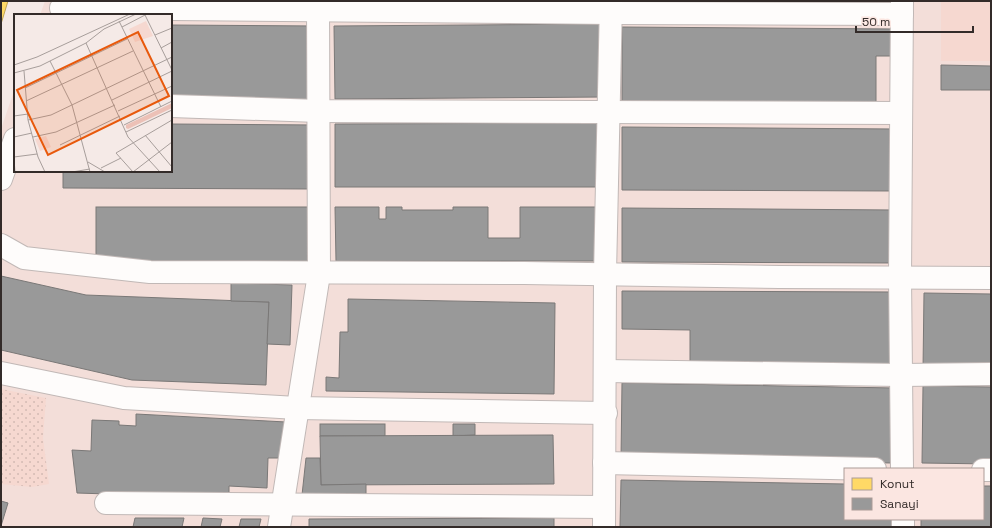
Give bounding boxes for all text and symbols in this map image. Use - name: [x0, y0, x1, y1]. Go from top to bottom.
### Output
- scale bar: [856, 8, 973, 34]
- inset map: [14, 14, 172, 172]
- text: 50 m: [862, 14, 890, 30]
- legend: [844, 468, 984, 520]
- text: Konut: [880, 476, 915, 492]
- text: Sanayi: [880, 496, 919, 512]

